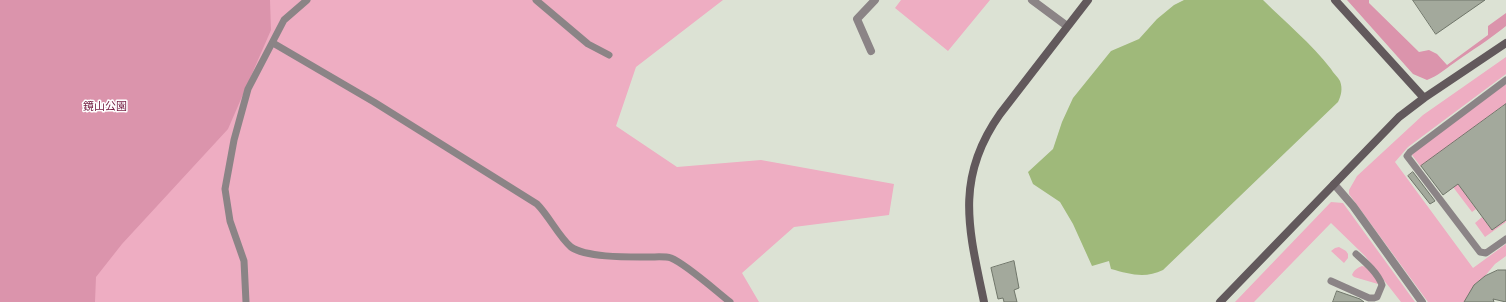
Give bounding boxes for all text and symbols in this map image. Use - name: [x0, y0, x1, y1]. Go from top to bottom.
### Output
- park label: 鏡山公園: [83, 99, 127, 113]

